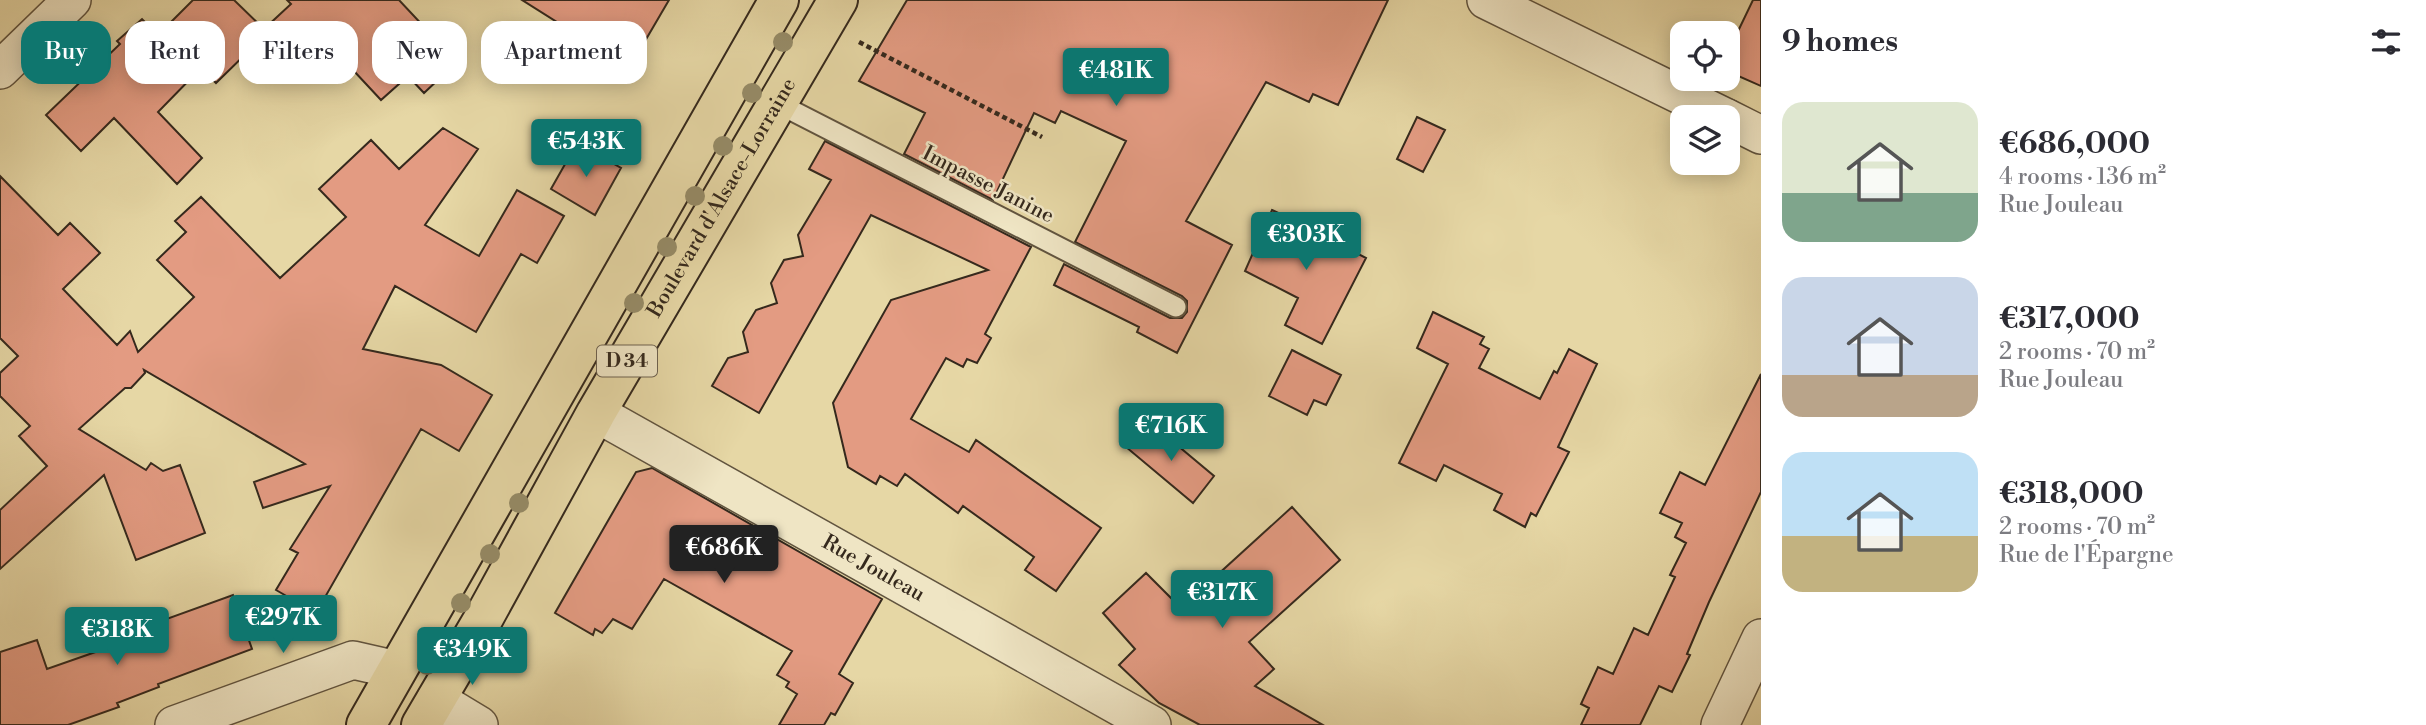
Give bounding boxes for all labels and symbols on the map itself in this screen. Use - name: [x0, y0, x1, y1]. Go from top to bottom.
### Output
- pin: €481K: [1067, 48, 1165, 108]
- street label: Boulevard d'Alsace-Lorraine: [641, 74, 802, 323]
- pin: €543K: [537, 120, 635, 179]
- street label: Impasse Janine: [918, 141, 1058, 229]
- pin: €303K: [1257, 212, 1355, 272]
- road number: D 34: [597, 346, 657, 376]
- pin: €716K: [1122, 404, 1220, 463]
- pin: €686K: [675, 526, 773, 585]
- street label: Rue Jouleau: [817, 529, 929, 608]
- pin: €317K: [1173, 570, 1271, 630]
- pin: €297K: [234, 596, 332, 655]
- pin: €318K: [68, 608, 166, 667]
- pin: €349K: [423, 628, 521, 687]

